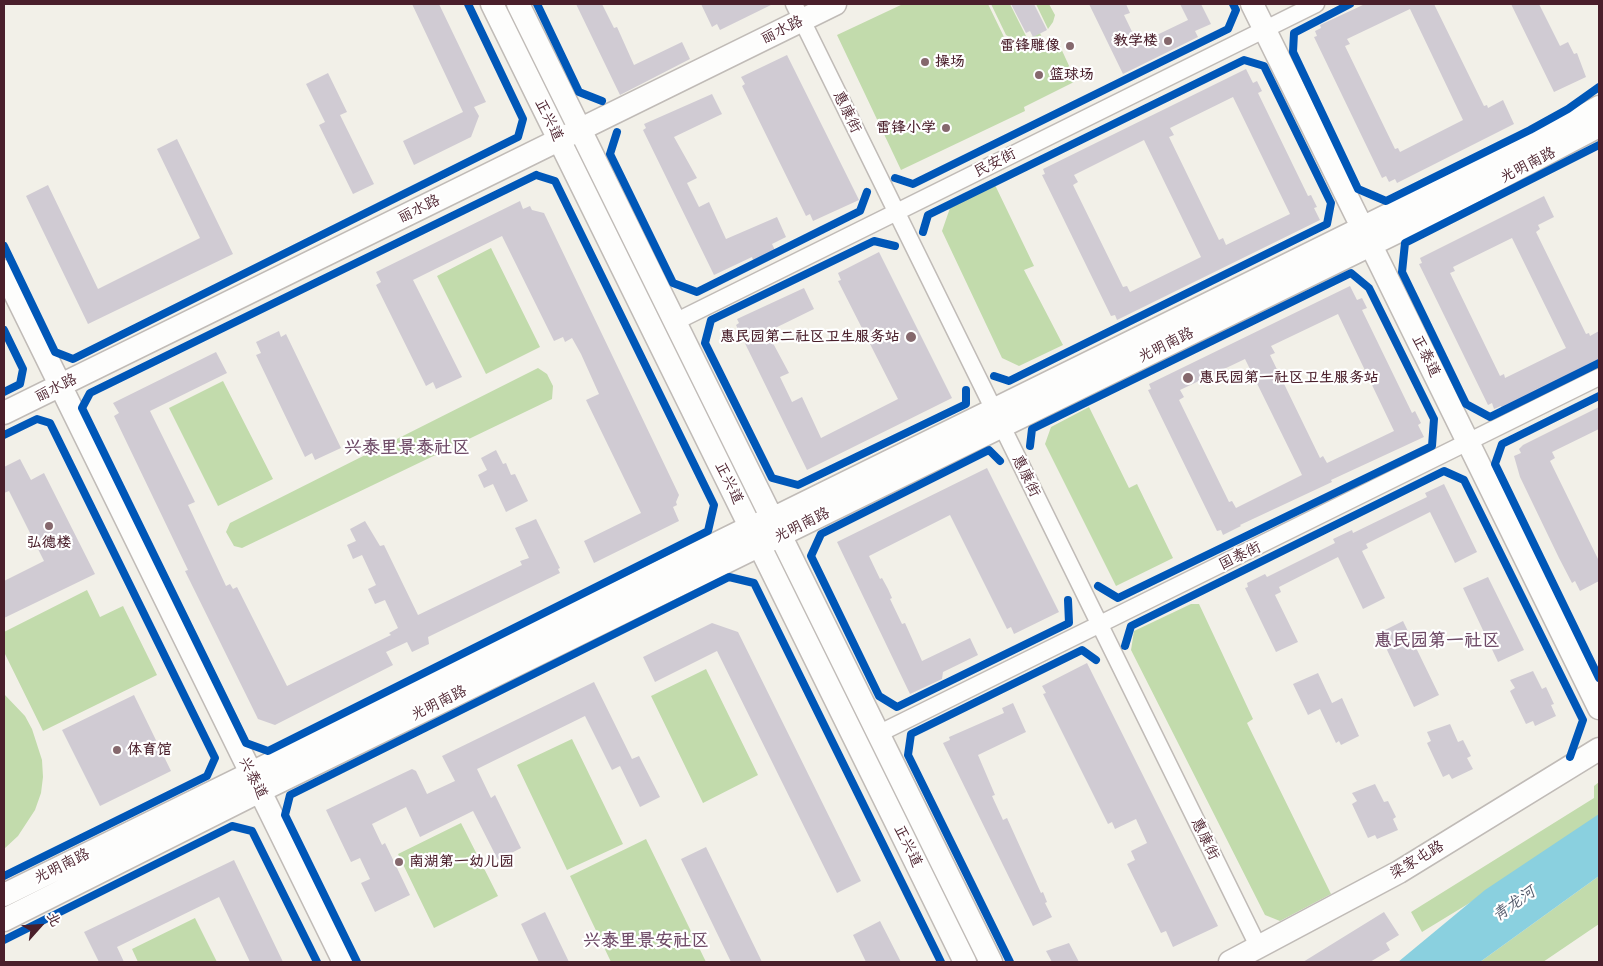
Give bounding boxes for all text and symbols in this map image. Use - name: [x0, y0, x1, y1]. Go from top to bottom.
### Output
- street label: 丽水路: [758, 12, 806, 48]
- place label: 教学楼: [1113, 32, 1158, 50]
- marker: 教学楼: [1162, 35, 1174, 47]
- place label: 雷锋雕像: [1000, 37, 1060, 55]
- marker: 雷锋雕像: [1064, 40, 1076, 52]
- place label: 操场: [935, 53, 965, 71]
- marker: 操场: [919, 56, 931, 68]
- place label: 篮球场: [1049, 66, 1094, 84]
- marker: 篮球场: [1033, 69, 1045, 81]
- street label: 惠康街: [829, 88, 865, 136]
- street label: 正兴道: [531, 96, 567, 144]
- place label: 雷锋小学: [876, 119, 936, 137]
- marker: 雷锋小学: [940, 122, 952, 134]
- street label: 光明南路: [1497, 143, 1559, 187]
- street label: 民安街: [971, 145, 1019, 181]
- street label: 丽水路: [395, 191, 443, 227]
- street label: 光明南路: [1135, 324, 1197, 366]
- place label: 惠民园第二社区卫生服务站: [720, 328, 900, 346]
- marker: 惠民园第二社区卫生服务站: [904, 330, 918, 344]
- street label: 正泰道: [1408, 332, 1444, 380]
- place label: 惠民园第一社区卫生服务站: [1199, 369, 1379, 387]
- street label: 丽水路: [32, 370, 80, 406]
- marker: 惠民园第一社区卫生服务站: [1181, 371, 1195, 385]
- district label: 兴泰里景泰社区: [344, 437, 470, 459]
- street label: 惠康街: [1008, 452, 1044, 500]
- street label: 正兴道: [711, 459, 747, 507]
- street label: 光明南路: [771, 504, 833, 546]
- marker: 弘德楼: [43, 520, 55, 532]
- place label: 弘德楼: [27, 534, 71, 552]
- street label: 国泰街: [1216, 538, 1264, 574]
- district label: 惠民园第一社区: [1374, 630, 1500, 652]
- street label: 光明南路: [408, 682, 470, 724]
- place label: 体育馆: [127, 741, 172, 759]
- marker: 体育馆: [111, 744, 123, 756]
- street label: 兴泰道: [235, 754, 271, 802]
- street label: 惠康街: [1187, 815, 1223, 863]
- street label: 正兴道: [890, 822, 926, 870]
- street label: 梁家屯路: [1387, 837, 1447, 883]
- street label: 光明南路: [31, 845, 93, 887]
- place label: 南湖第一幼儿园: [409, 853, 514, 871]
- marker: 南湖第一幼儿园: [393, 856, 405, 868]
- water label: 青龙河: [1489, 882, 1539, 926]
- north arrow: [15, 901, 65, 951]
- text: 北: [43, 909, 65, 929]
- district label: 兴泰里景安社区: [583, 930, 709, 952]

